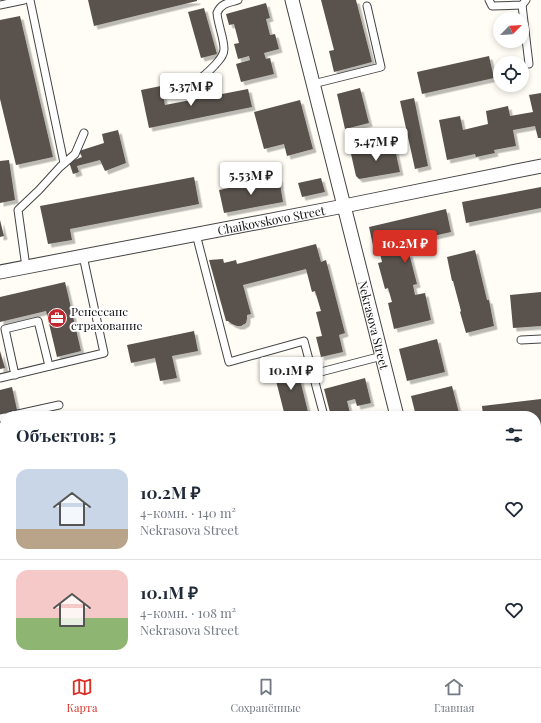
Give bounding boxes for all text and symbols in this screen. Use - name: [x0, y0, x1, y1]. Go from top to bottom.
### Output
- north arrow: [493, 12, 529, 48]
- map controls: [493, 12, 529, 92]
- button: locate: [493, 56, 529, 92]
- pin: 5.37M ₽: [154, 73, 228, 107]
- text: 5.37M ₽: [169, 77, 213, 94]
- pin: 5.47M ₽: [339, 128, 413, 162]
- text: 5.47M ₽: [354, 132, 398, 149]
- pin: 5.53M ₽: [214, 162, 288, 196]
- text: 5.53M ₽: [229, 166, 273, 183]
- street label: Chaikovskovo Street: [216, 202, 327, 238]
- pin: 10.2M ₽: [368, 230, 442, 264]
- text: 10.2M ₽: [382, 234, 428, 251]
- street label: Nekrasova Street: [355, 279, 393, 372]
- place label: Ренессанс страхование: [71, 303, 142, 333]
- office icon: Ренессанс страхование: [46, 307, 68, 329]
- pin: 10.1M ₽: [254, 357, 328, 391]
- text: 10.1M ₽: [269, 361, 313, 378]
- text: Объектов: 5: [16, 424, 116, 446]
- icon: filters: [503, 424, 525, 446]
- text: 10.2M ₽: [140, 481, 201, 503]
- icon: home: [48, 485, 96, 533]
- icon: heart: [503, 498, 525, 520]
- text: 4-комн. · 140 m²: [140, 504, 236, 521]
- text: Nekrasova Street: [140, 521, 239, 538]
- text: 10.1M ₽: [140, 581, 198, 603]
- icon: home: [48, 586, 96, 634]
- icon: heart: [503, 599, 525, 621]
- text: 4-комн. · 108 m²: [140, 604, 236, 621]
- text: Nekrasova Street: [140, 621, 239, 638]
- tab: Карта: [67, 676, 97, 715]
- tab: Сохранённые: [231, 676, 301, 715]
- tab: Главная: [434, 676, 474, 715]

